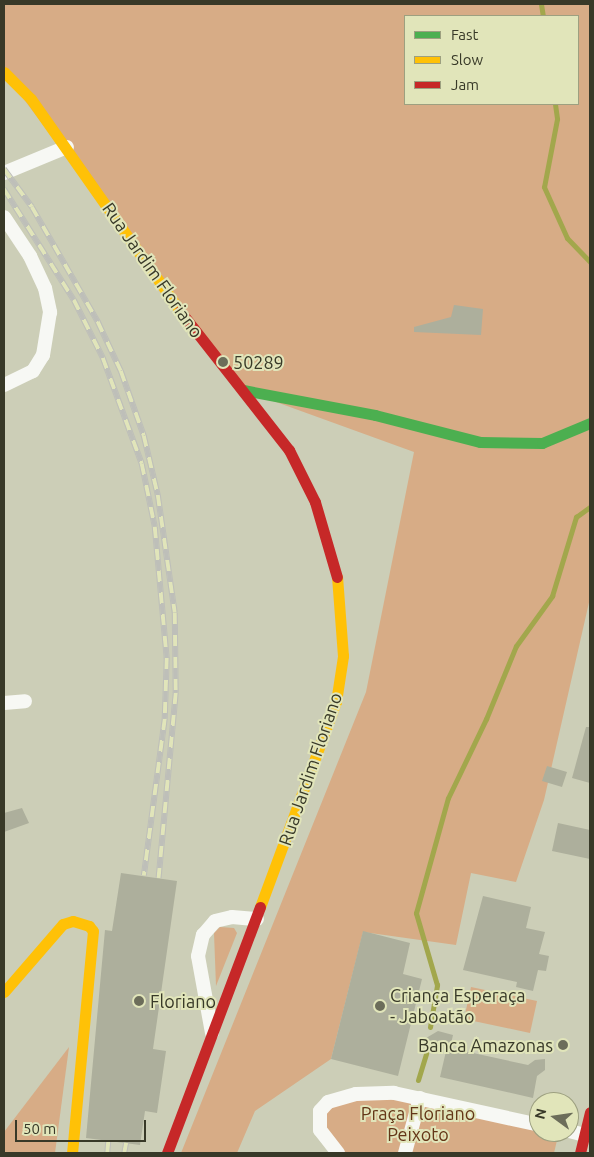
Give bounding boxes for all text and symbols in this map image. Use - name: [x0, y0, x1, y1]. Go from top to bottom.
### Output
- legend: [404, 15, 579, 105]
- text: Fast: [451, 26, 478, 43]
- text: Slow: [451, 51, 483, 68]
- text: Jam: [451, 76, 479, 93]
- street label: Rua Jardim Floriano: [98, 198, 208, 342]
- place label: 50289: [233, 351, 284, 373]
- marker: 50289: [217, 356, 229, 368]
- street label: Rua Jardim Floriano: [274, 690, 346, 848]
- place label: Criança Esperaça - Jaboatão: [390, 985, 525, 1028]
- place label: Floriano: [150, 990, 216, 1012]
- marker: Floriano: [132, 994, 146, 1008]
- marker: Criança Esperaça - Jaboatão: [374, 1000, 386, 1012]
- place label: Banca Amazonas: [418, 1034, 553, 1056]
- marker: Banca Amazonas: [557, 1039, 569, 1051]
- north arrow: [529, 1092, 579, 1142]
- park label: Praça Floriano Peixoto: [361, 1103, 475, 1146]
- text: N: [531, 1107, 549, 1121]
- scale bar: [18, 1110, 149, 1142]
- text: 50 m: [23, 1120, 56, 1137]

